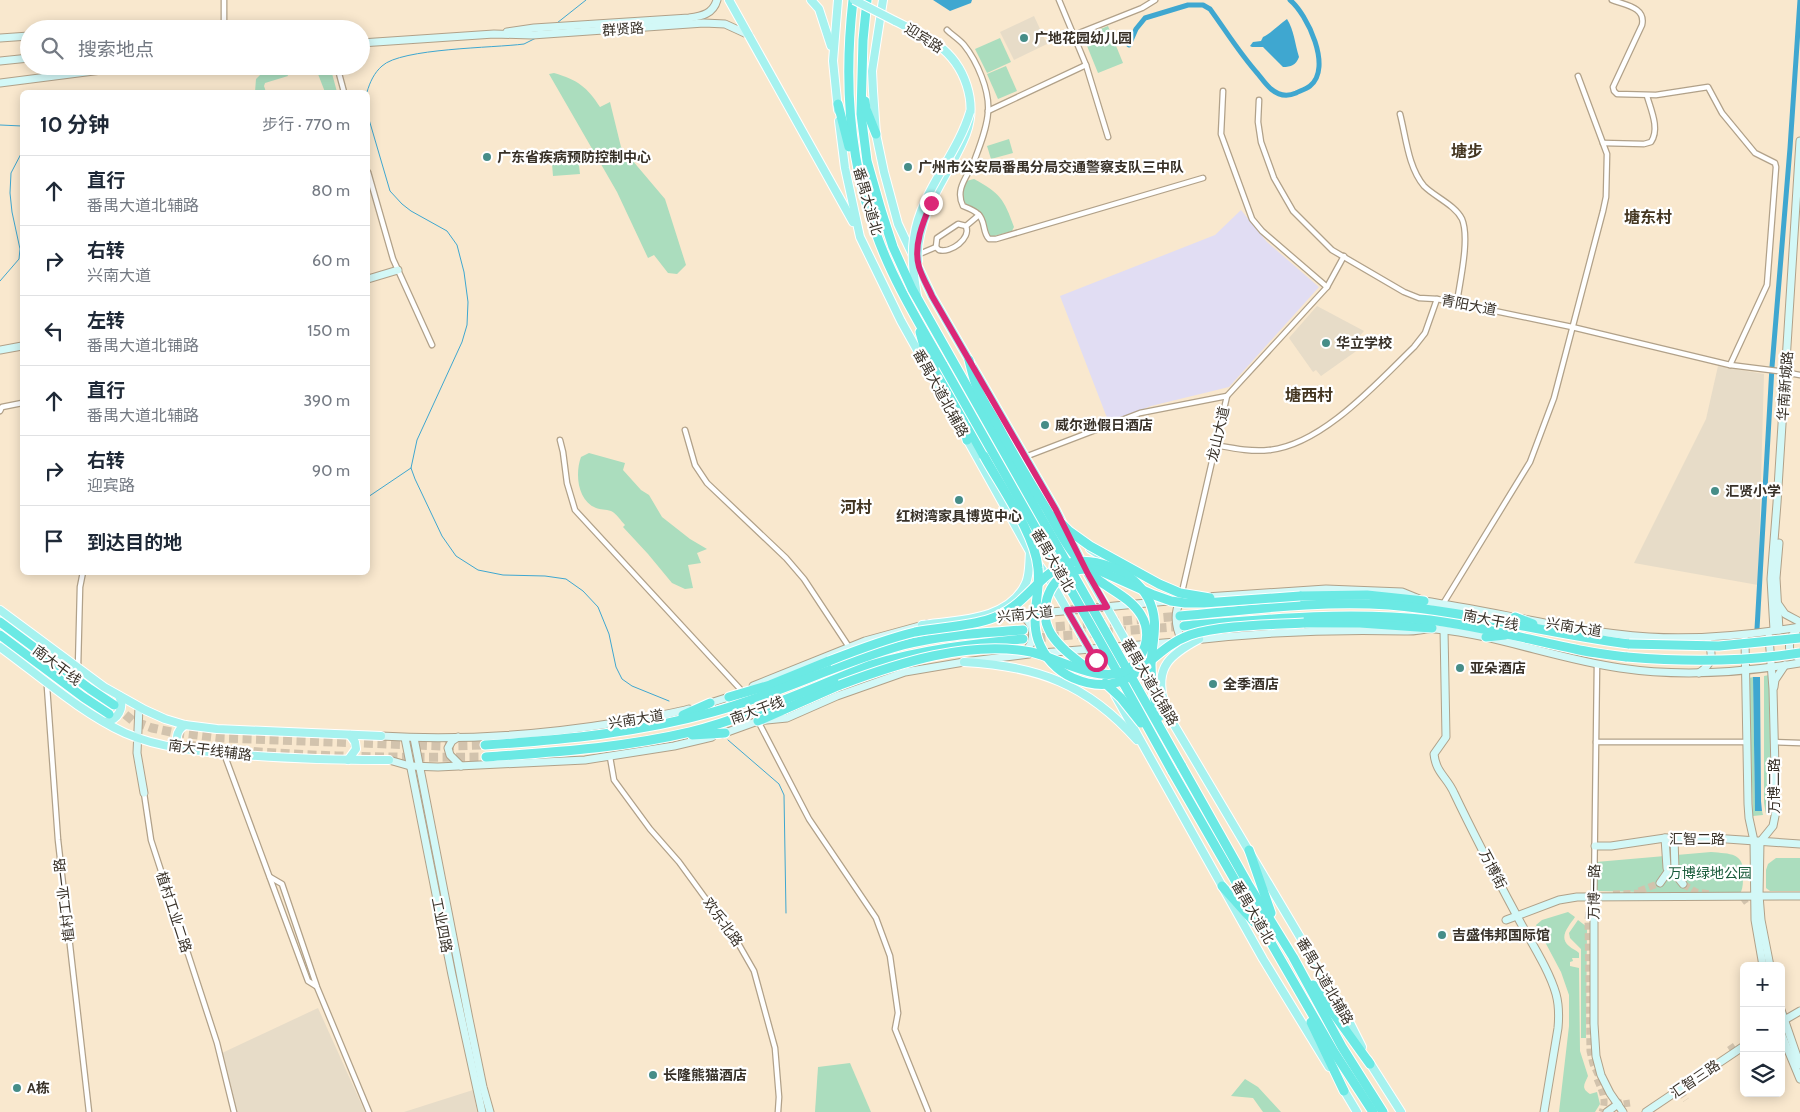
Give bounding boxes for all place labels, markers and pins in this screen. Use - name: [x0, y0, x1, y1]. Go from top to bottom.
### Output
- place label: 广地花园幼儿园: [1034, 29, 1132, 47]
- marker: 广地花园幼儿园: [1018, 32, 1030, 44]
- place label: 广东省疾病预防控制中心: [497, 148, 651, 166]
- marker: 广东省疾病预防控制中心: [481, 151, 493, 163]
- place label: 广州市公安局番禺分局交通警察支队三中队: [918, 158, 1184, 176]
- marker: 广州市公安局番禺分局交通警察支队三中队: [902, 161, 914, 173]
- place label: 华立学校: [1336, 334, 1392, 352]
- marker: 华立学校: [1320, 337, 1332, 349]
- place label: 威尔逊假日酒店: [1055, 416, 1153, 434]
- marker: 威尔逊假日酒店: [1039, 419, 1051, 431]
- place label: 汇贤小学: [1725, 482, 1781, 500]
- marker: 汇贤小学: [1709, 485, 1721, 497]
- marker: 红树湾家具博览中心: [953, 494, 965, 506]
- place label: 红树湾家具博览中心: [896, 507, 1022, 525]
- place label: 亚朵酒店: [1470, 659, 1526, 677]
- marker: 亚朵酒店: [1454, 662, 1466, 674]
- place label: 全季酒店: [1223, 675, 1279, 693]
- marker: 全季酒店: [1207, 678, 1219, 690]
- place label: 吉盛伟邦国际馆: [1452, 926, 1550, 944]
- marker: 吉盛伟邦国际馆: [1436, 929, 1448, 941]
- place label: 长隆熊猫酒店: [663, 1066, 747, 1084]
- marker: 长隆熊猫酒店: [647, 1069, 659, 1081]
- place label: A栋: [27, 1079, 50, 1097]
- marker: A栋: [11, 1082, 23, 1094]

